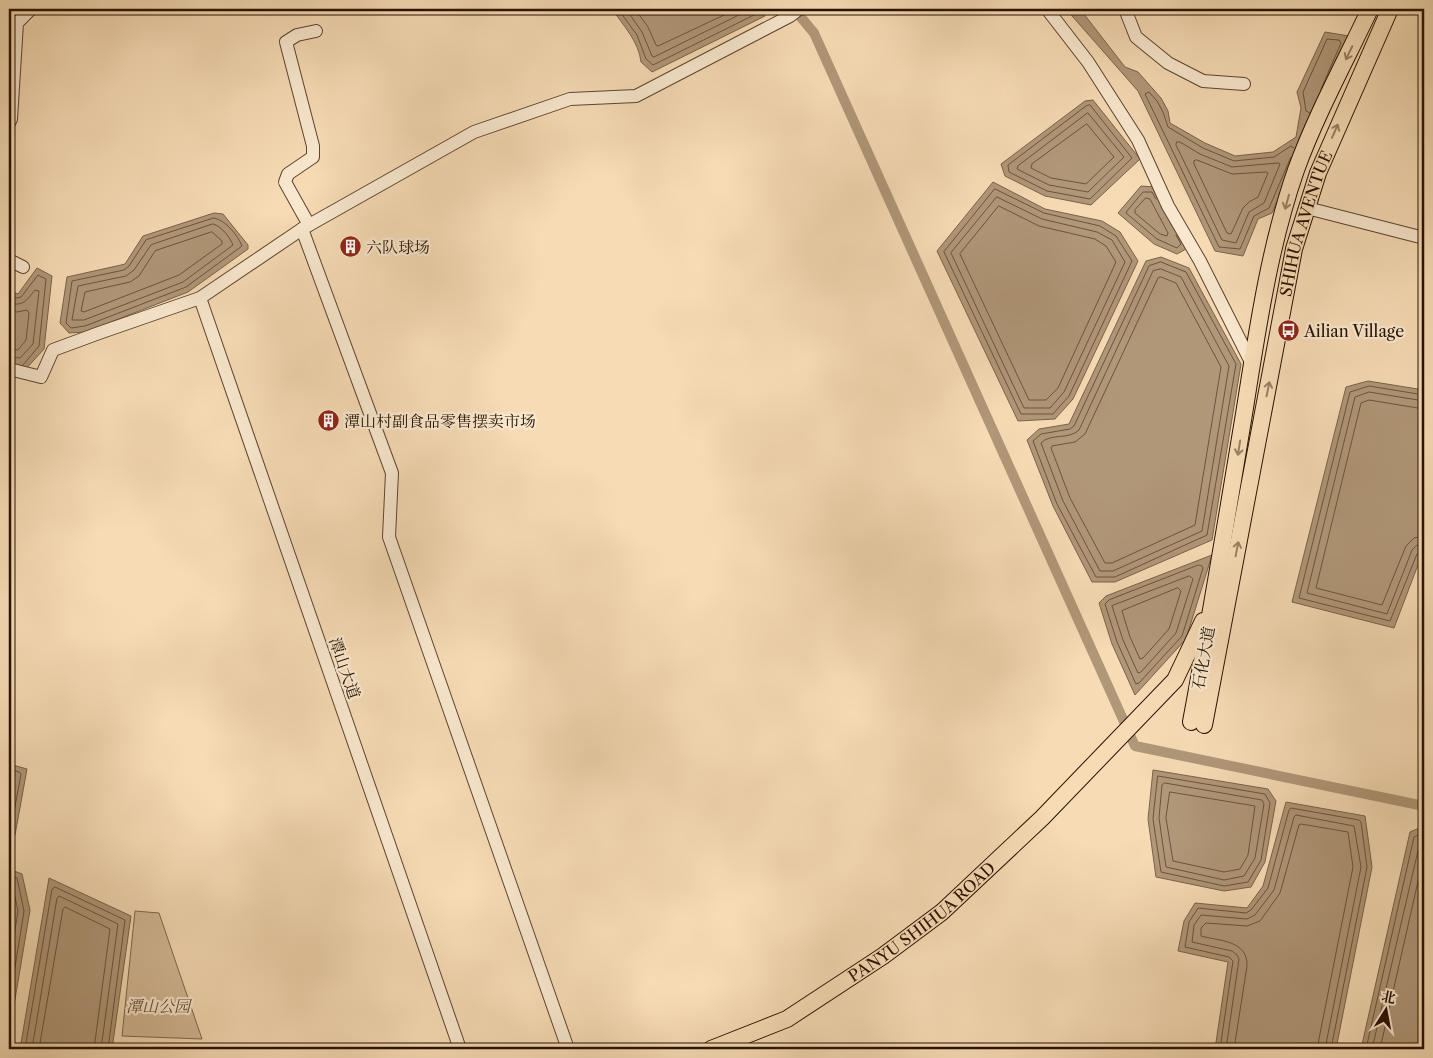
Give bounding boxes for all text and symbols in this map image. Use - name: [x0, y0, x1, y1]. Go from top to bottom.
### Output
- one-way arrow: [1344, 45, 1353, 60]
- one-way arrow: [1331, 124, 1341, 139]
- street label: SHIHUA AVENTUE: [1275, 147, 1337, 298]
- one-way arrow: [1281, 194, 1291, 210]
- building icon: 六队球场: [338, 235, 362, 259]
- place label: 六队球场: [366, 237, 430, 257]
- bus stop icon: Ailian Village: [1276, 319, 1300, 343]
- place label: Ailian Village: [1303, 321, 1404, 341]
- one-way arrow: [1264, 382, 1273, 398]
- building icon: 潭山村副食品零售摆卖市场: [316, 409, 340, 433]
- place label: 潭山村副食品零售摆卖市场: [344, 411, 536, 431]
- one-way arrow: [1233, 439, 1243, 455]
- one-way arrow: [1233, 541, 1243, 557]
- street label: 石化大道: [1188, 625, 1218, 691]
- street label: 潭山大道: [325, 634, 365, 702]
- street label: PANYU SHIHUA ROAD: [844, 857, 999, 986]
- north arrow: [1360, 986, 1410, 1036]
- text: 北: [1380, 987, 1397, 1007]
- park label: 潭山公园: [126, 996, 193, 1016]

